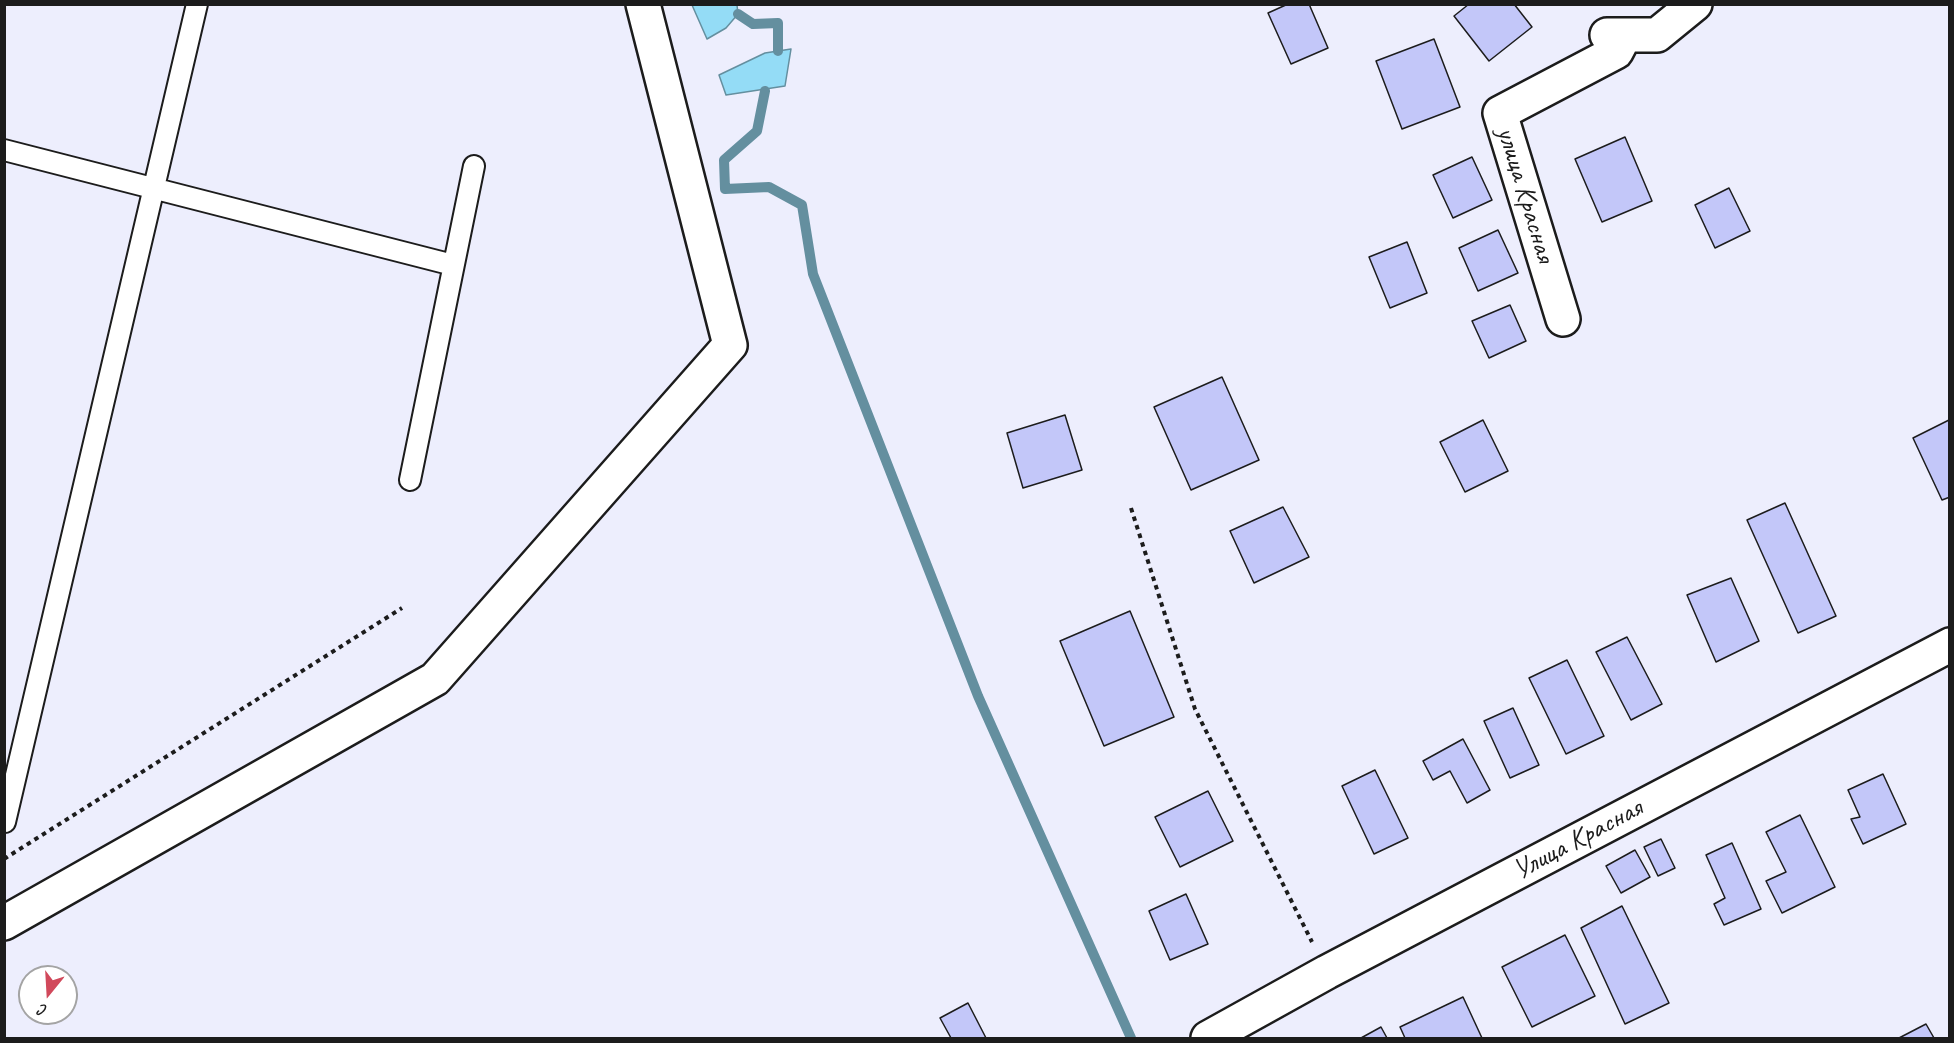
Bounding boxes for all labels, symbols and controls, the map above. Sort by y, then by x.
street label: улица Красная [1488,123,1562,267]
street label: Улица Красная [1508,792,1648,888]
north arrow [18,965,78,1025]
text: С [36,999,50,1021]

